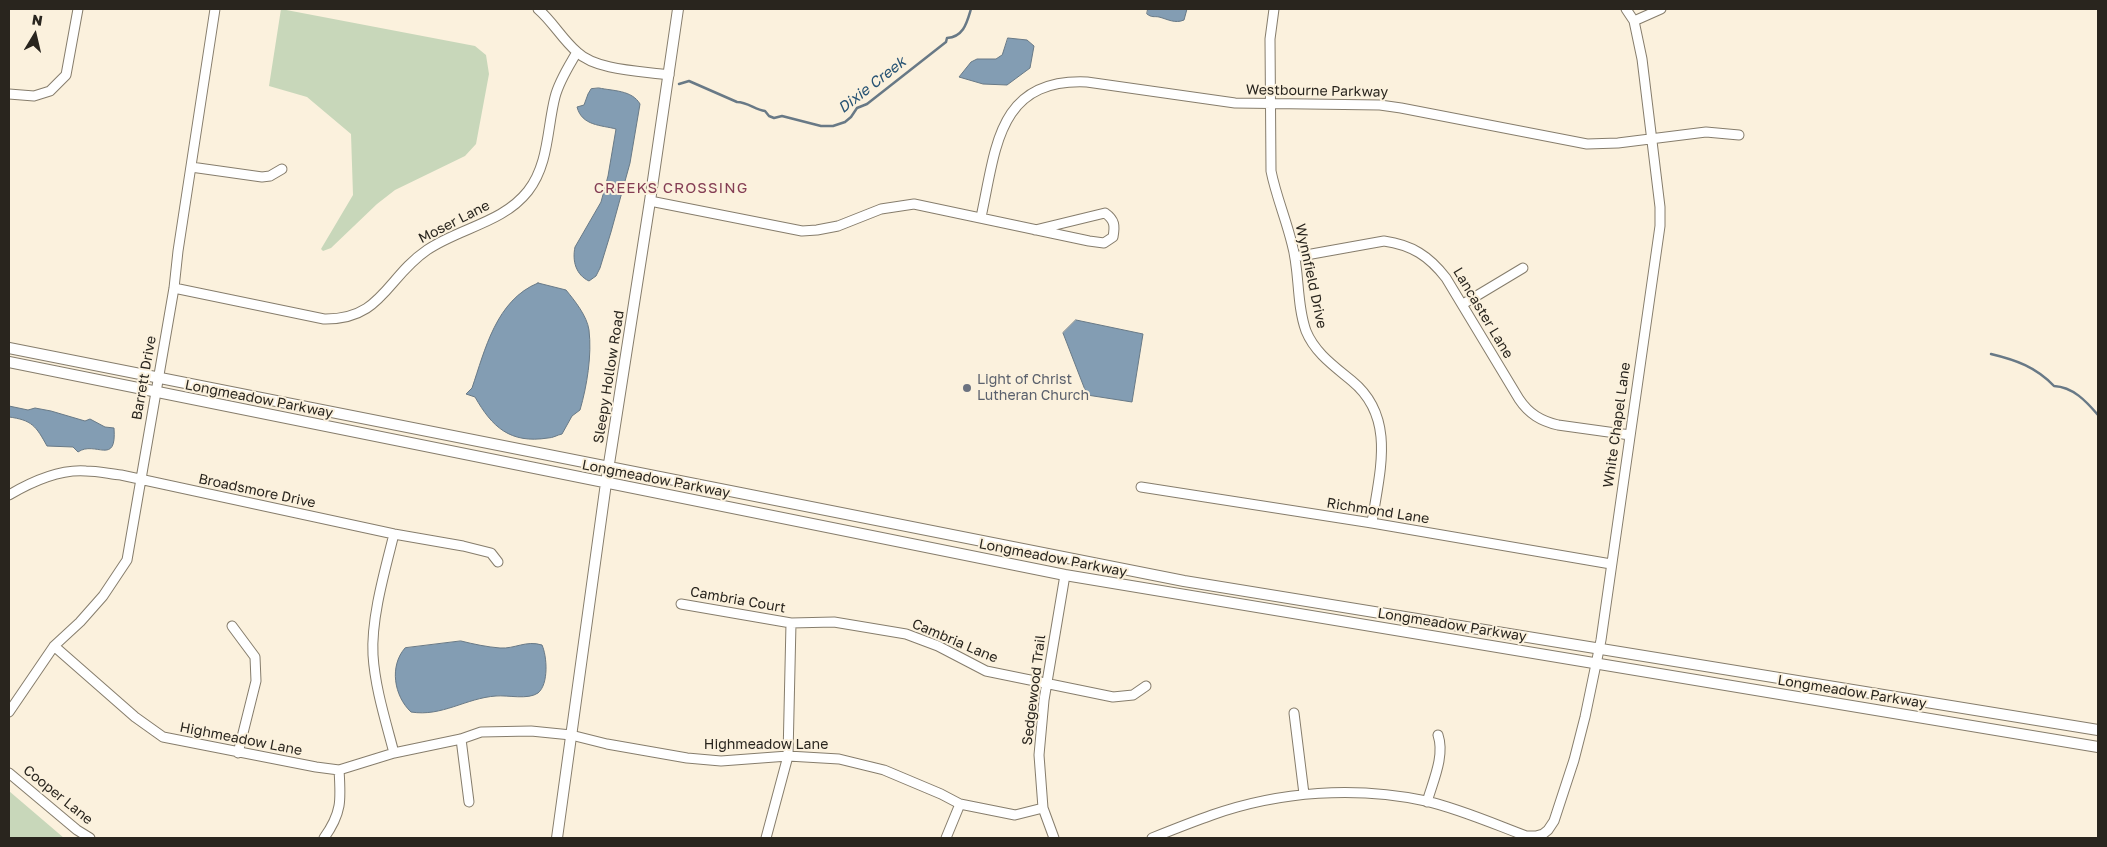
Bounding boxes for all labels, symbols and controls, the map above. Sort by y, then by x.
north arrow [10,10,60,60]
text: N [31,10,44,29]
water label: Dixie Creek [835,53,909,117]
street label: Westbourne Parkway [1246,81,1388,101]
district label: CREEKS CROSSING [592,179,750,197]
street label: Moser Lane [416,197,492,247]
street label: Wynnfield Drive [1292,222,1330,330]
street label: Lancaster Lane [1449,265,1517,361]
street label: Sleepy Hollow Road [590,309,628,445]
street label: Barrett Drive [128,334,160,422]
street label: White Chapel Lane [1600,361,1634,489]
place label: Light of Christ Lutheran Church [977,372,1089,404]
street label: Longmeadow Parkway [183,376,335,422]
marker: Light of Christ Lutheran Church [961,382,973,394]
street label: Longmeadow Parkway [580,456,732,502]
street label: Broadsmore Drive [197,470,317,512]
street label: Richmond Lane [1325,495,1431,527]
street label: Longmeadow Parkway [977,535,1129,581]
street label: Cambria Court [689,583,787,617]
street label: Longmeadow Parkway [1376,605,1528,645]
street label: Cambria Lane [909,615,1001,667]
street label: Sedgewood Trail [1019,634,1049,746]
street label: Longmeadow Parkway [1776,672,1928,712]
street label: Highmeadow Lane [178,719,304,759]
street label: Highmeadow Lane [704,737,828,753]
street label: Cooper Lane [20,762,96,828]

